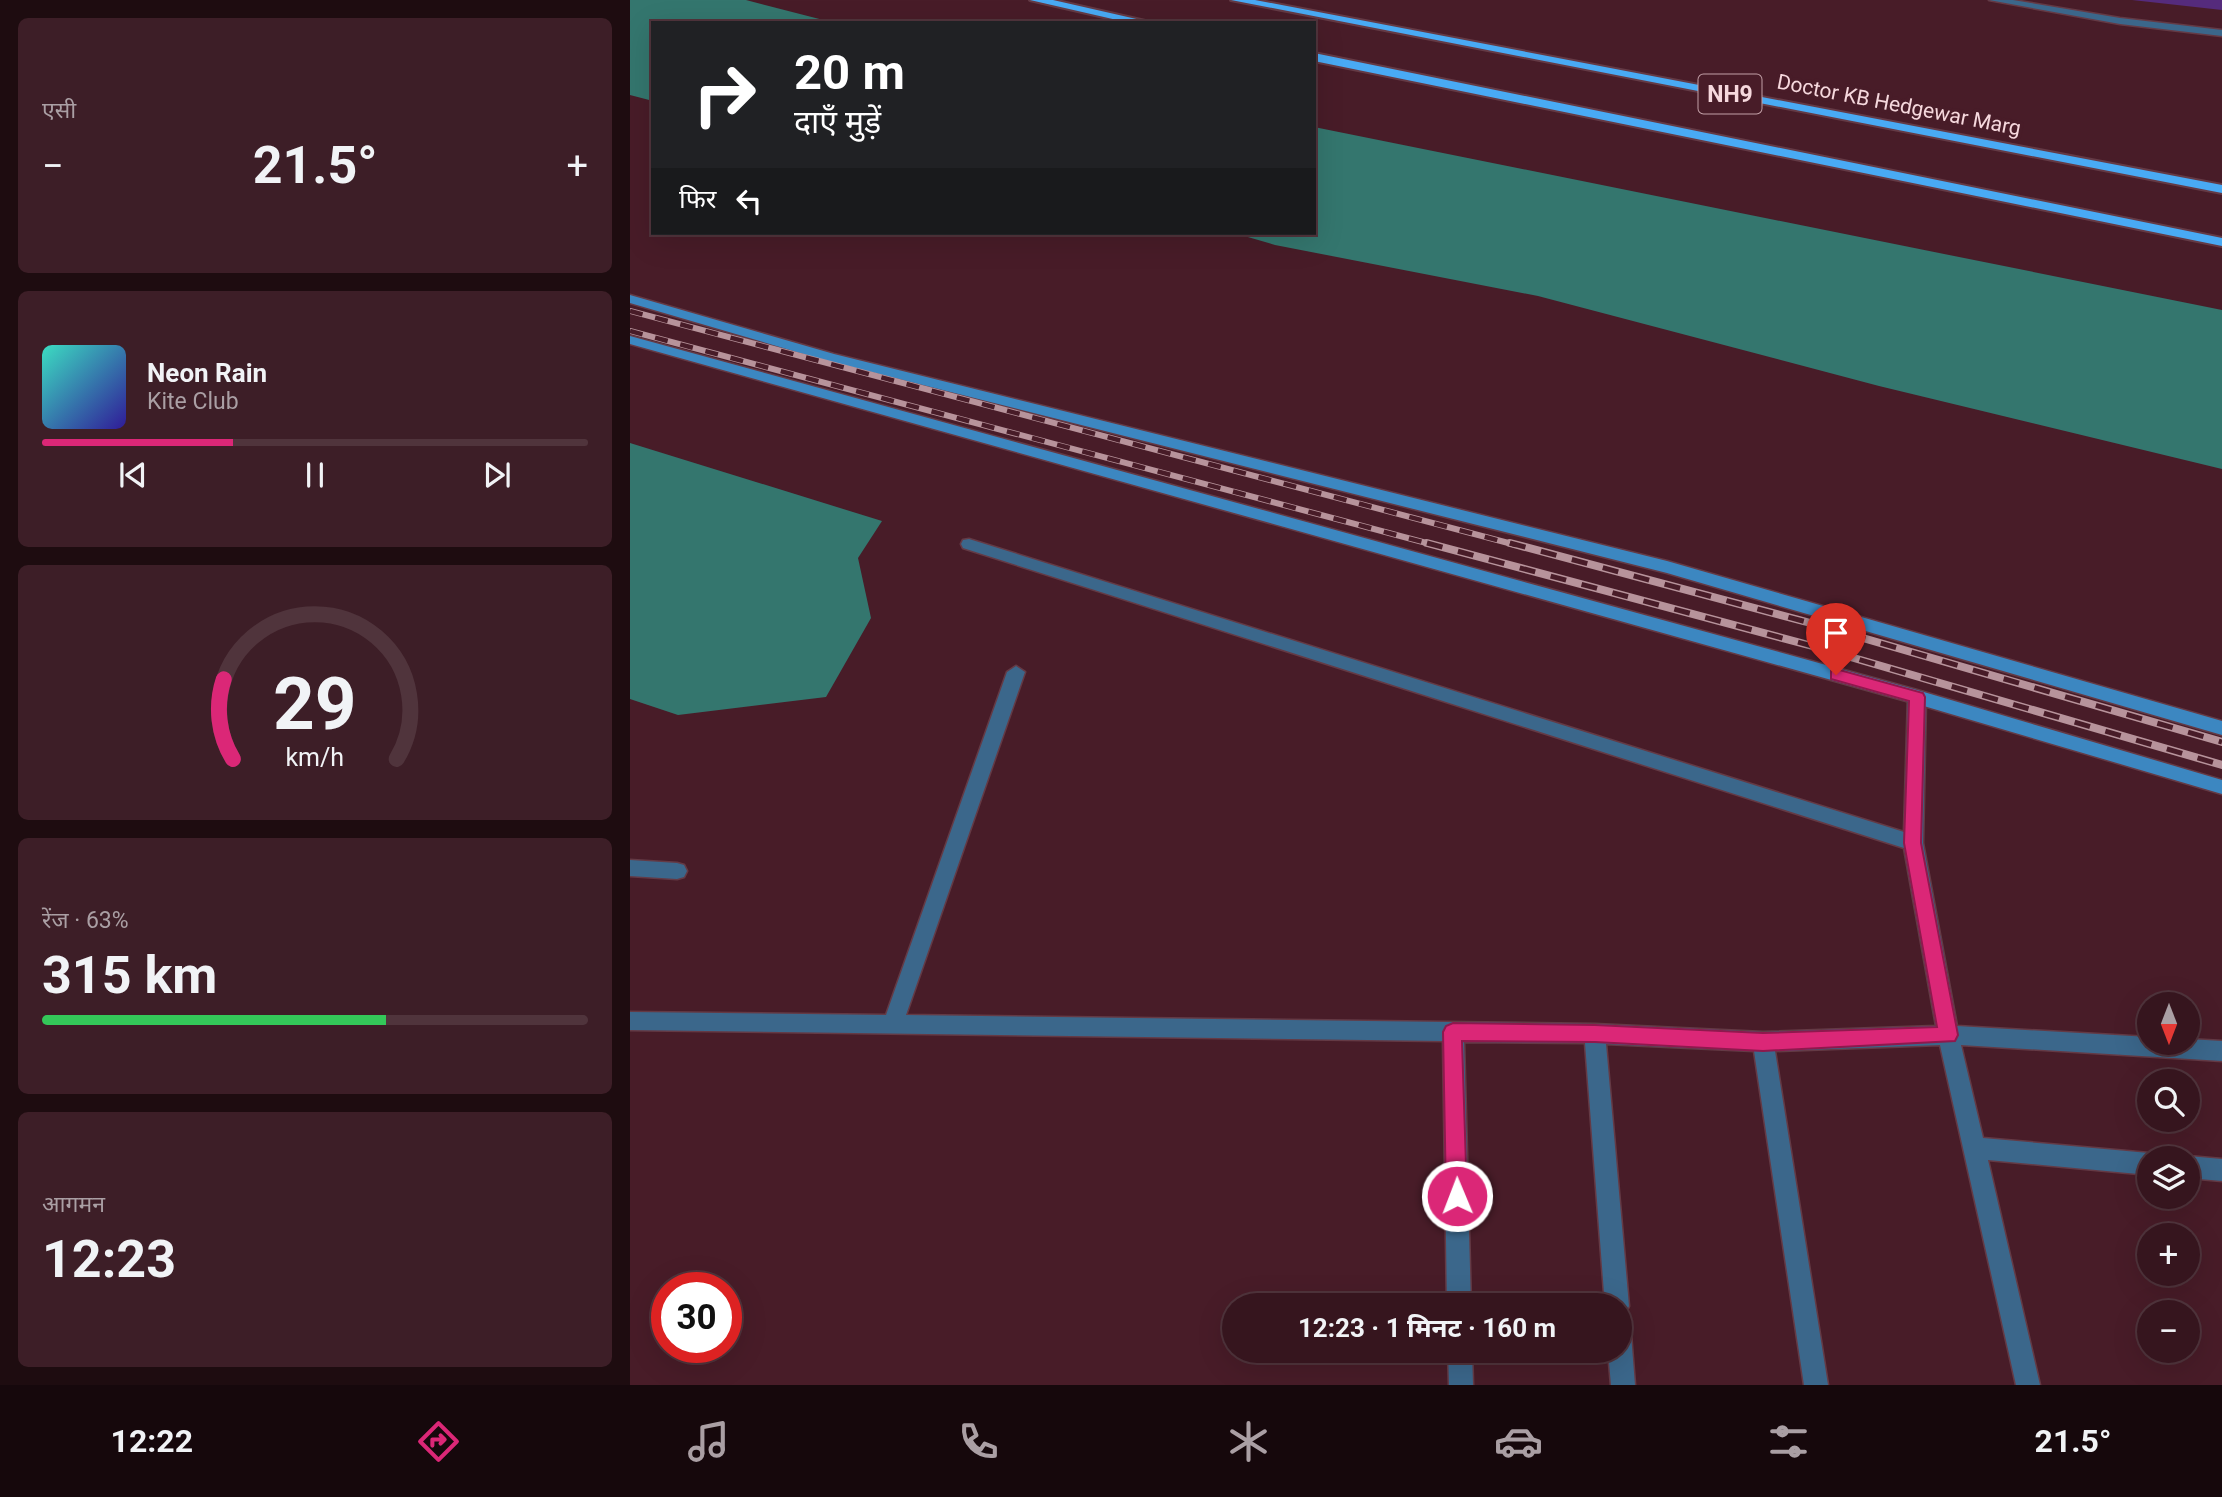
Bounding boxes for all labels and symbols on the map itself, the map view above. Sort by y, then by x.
street label: Doctor KB Hedgewar Marg [1775,70,2023,140]
road number: NH9 [1698,74,1762,114]
pin [1806,603,1866,675]
north arrow [2137,992,2200,1055]
position arrow [1420,1159,1494,1233]
speed limit sign: 30 [651,1272,742,1363]

